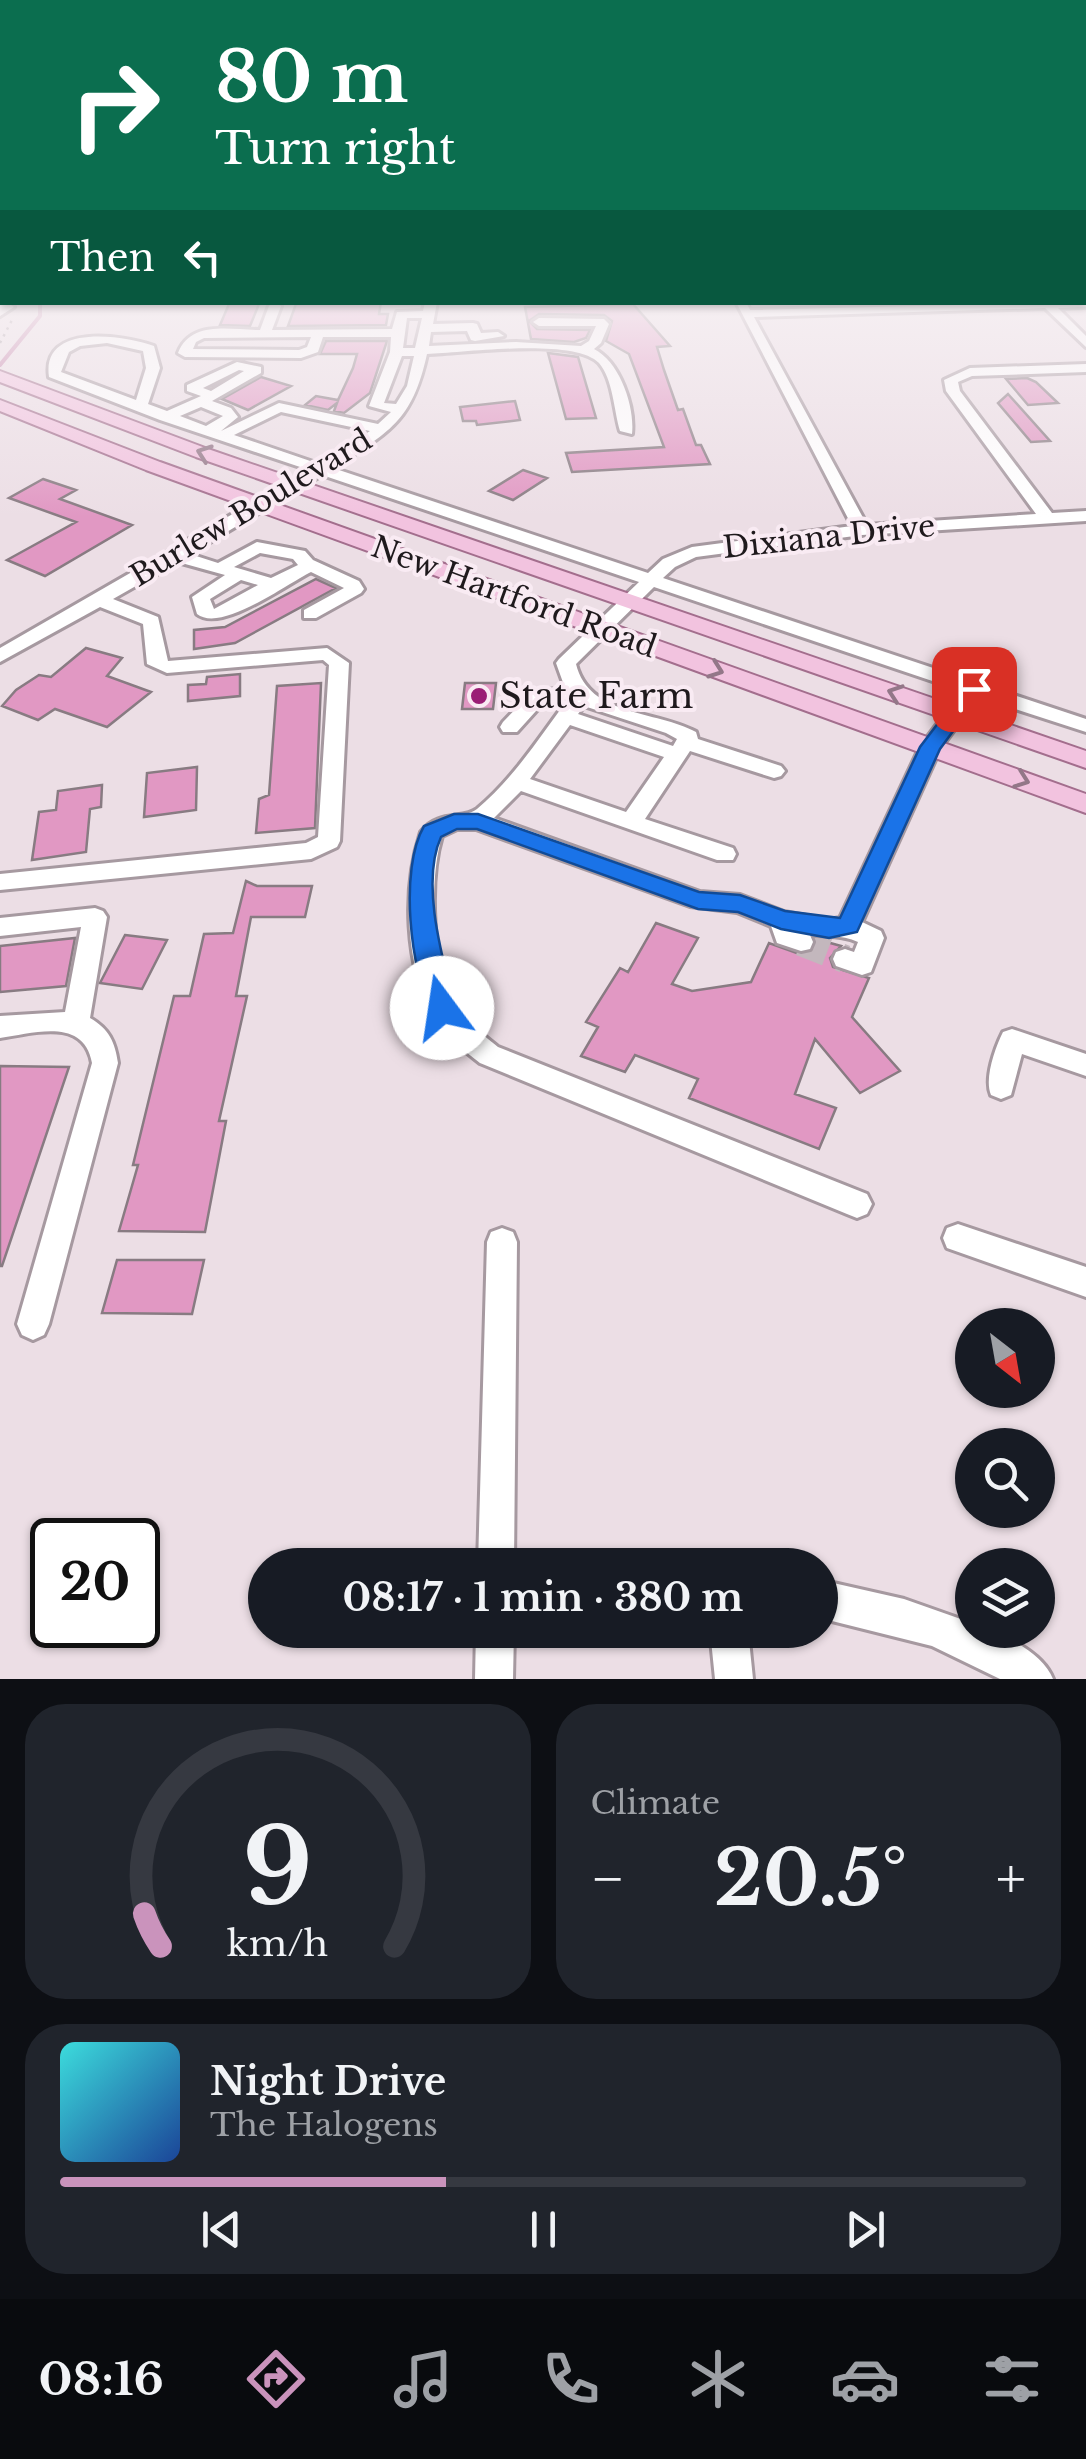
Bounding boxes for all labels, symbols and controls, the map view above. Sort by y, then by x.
text: 80 m [215,34,408,121]
icon: right [50,40,180,170]
text: Turn right [215,120,456,176]
icon: left [175,230,230,285]
text: Then [50,234,155,281]
street label: Burlew Boulevard [123,421,378,594]
one-way arrow [196,444,213,465]
street label: Dixiana Drive [721,507,937,566]
street label: New Hartford Road [367,528,662,665]
pin [932,647,1017,732]
one-way arrow [707,658,724,679]
icon: arrive [947,662,1002,717]
place label: State Farm [499,674,693,717]
marker: State Farm [468,685,490,707]
one-way arrow [887,685,904,705]
one-way arrow [1012,768,1029,789]
position arrow [390,956,494,1060]
north arrow [955,1308,1055,1408]
map controls [955,1308,1055,1648]
button: search [955,1428,1055,1528]
speed limit sign: 20 [30,1518,160,1648]
button: layers [955,1548,1055,1648]
text: 08:17 · 1 min · 380 m [343,1574,743,1621]
text: Climate [591,1783,720,1823]
text: 9 [243,1803,313,1932]
text: 20.5° [714,1832,907,1925]
text: − [591,1845,625,1913]
text: + [996,1845,1026,1913]
text: km/h [227,1921,328,1966]
text: Night Drive [210,2058,446,2105]
text: The Halogens [210,2105,438,2145]
icon: previous [194,2202,249,2257]
icon: pause [516,2202,571,2257]
icon: next [838,2202,893,2257]
icon: directions [241,2344,311,2414]
icon: music [388,2344,458,2414]
icon: phone [536,2344,606,2414]
icon: climate [683,2344,753,2414]
icon: car [830,2344,900,2414]
icon: filters [977,2344,1047,2414]
text: 08:16 [39,2351,164,2407]

